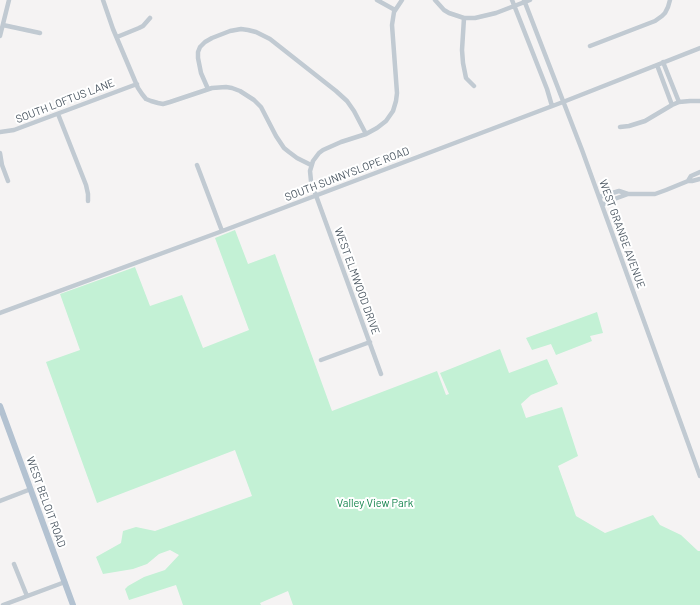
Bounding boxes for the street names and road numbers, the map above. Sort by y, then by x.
street label: SOUTH LOFTUS LANE [14,76,116,126]
street label: SOUTH SUNNYSLOPE ROAD [283,144,411,204]
street label: WEST GRANGE AVENUE [596,178,648,290]
street label: WEST ELMWOOD DRIVE [331,226,383,336]
street label: WEST BELOIT ROAD [23,455,69,549]

